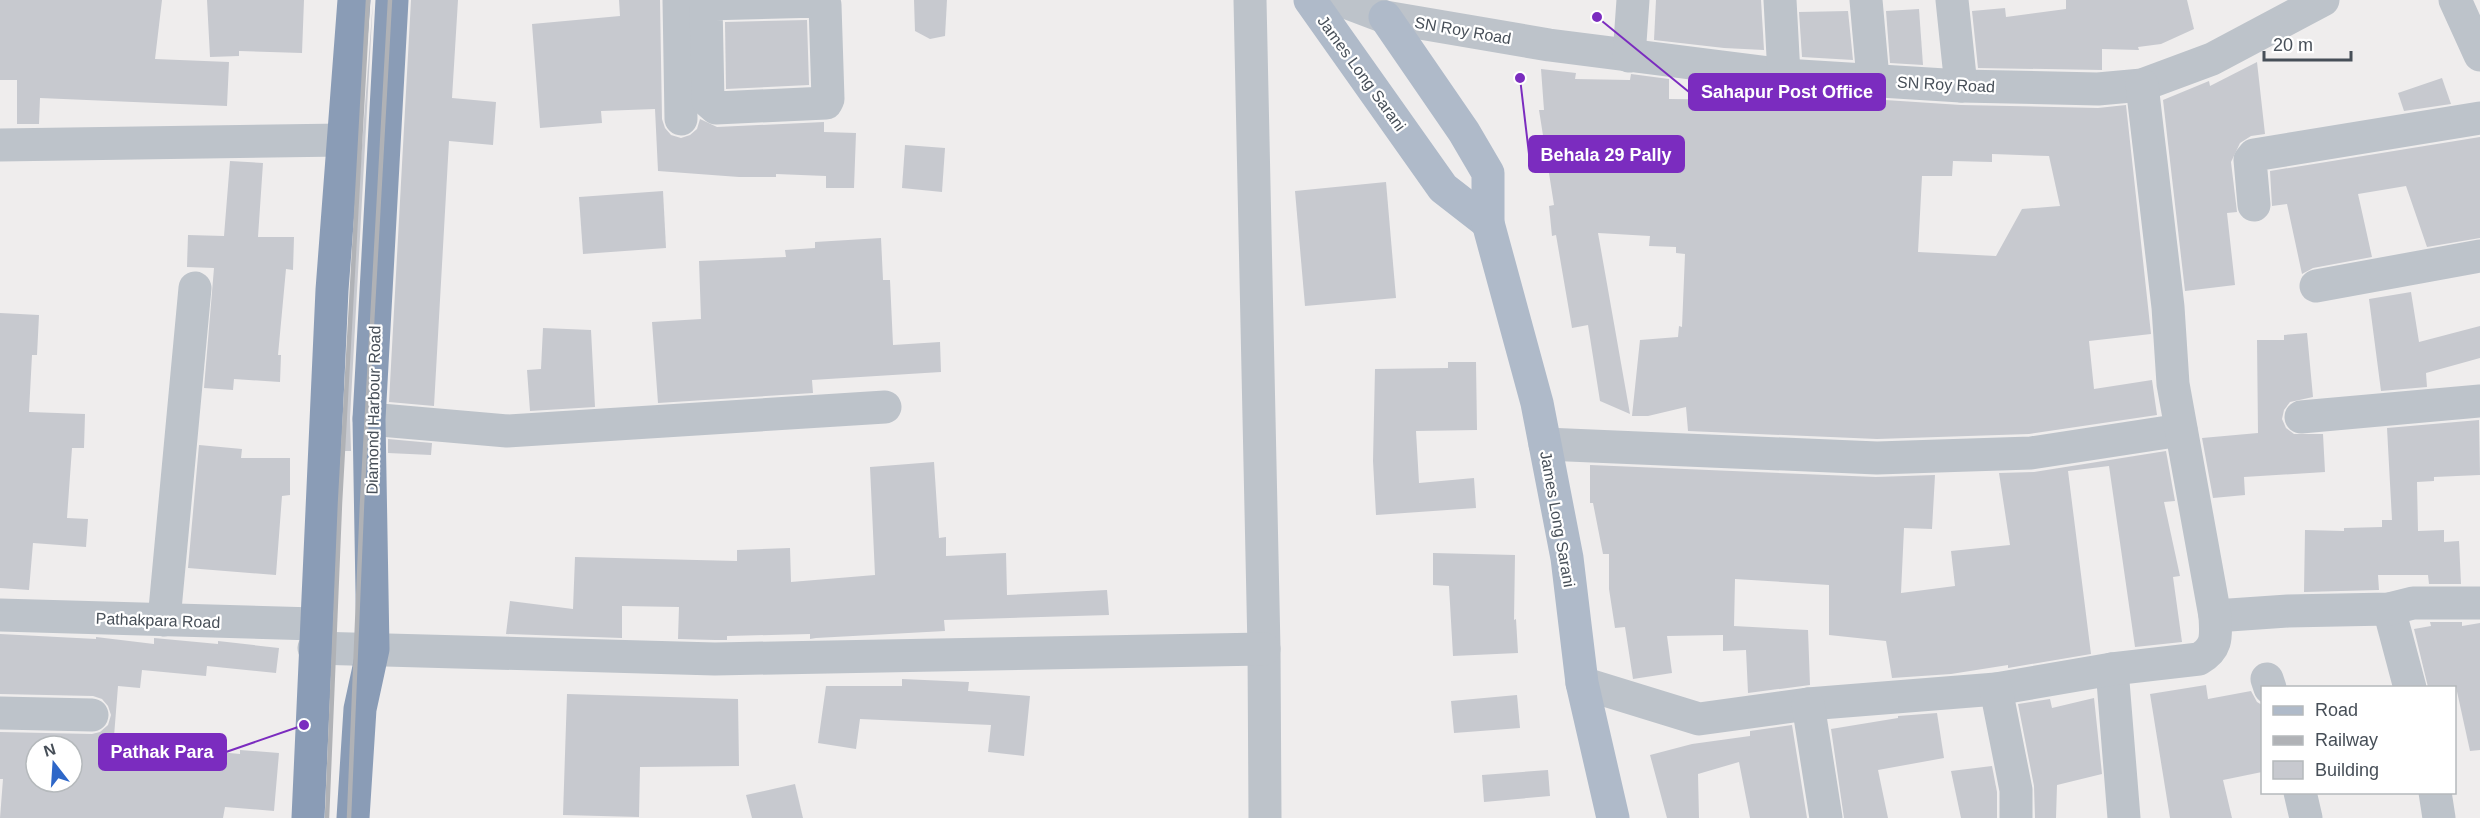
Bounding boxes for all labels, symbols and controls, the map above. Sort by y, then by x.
street label: James Long Sarani [1314,13,1409,134]
street label: SN Roy Road [1413,14,1513,47]
scale bar [2264,24,2351,62]
text: 20 m [2273,35,2313,55]
street label: SN Roy Road [1897,73,1995,96]
callout: Sahapur Post Office [1689,74,1885,110]
text: Sahapur Post Office [1701,82,1873,102]
callout: Behala 29 Pally [1529,136,1684,172]
text: Behala 29 Pally [1540,145,1672,165]
street label: Diamond Harbour Road [364,325,383,495]
street label: James Long Sarani [1537,450,1578,588]
street label: Pathakpara Road [95,610,221,631]
legend [2261,686,2456,794]
text: Road [2315,700,2358,720]
text: Railway [2315,730,2378,750]
north arrow [24,734,84,794]
callout: Pathak Para [99,734,226,770]
text: N [42,740,58,760]
text: Pathak Para [110,742,215,762]
text: Building [2315,760,2379,780]

